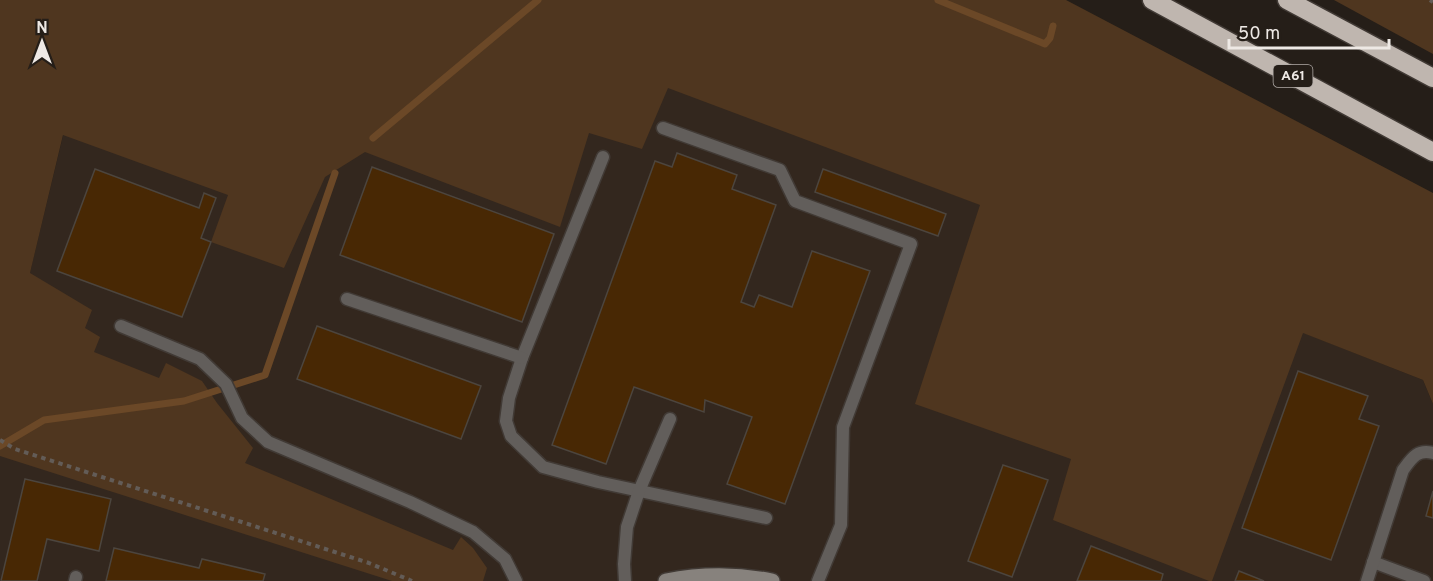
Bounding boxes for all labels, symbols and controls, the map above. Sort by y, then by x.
north arrow [12,12,72,72]
scale bar [1229,12,1390,50]
text: N [36,19,48,39]
text: 50 m [1238,23,1280,46]
road number: A61 [1274,65,1312,87]

